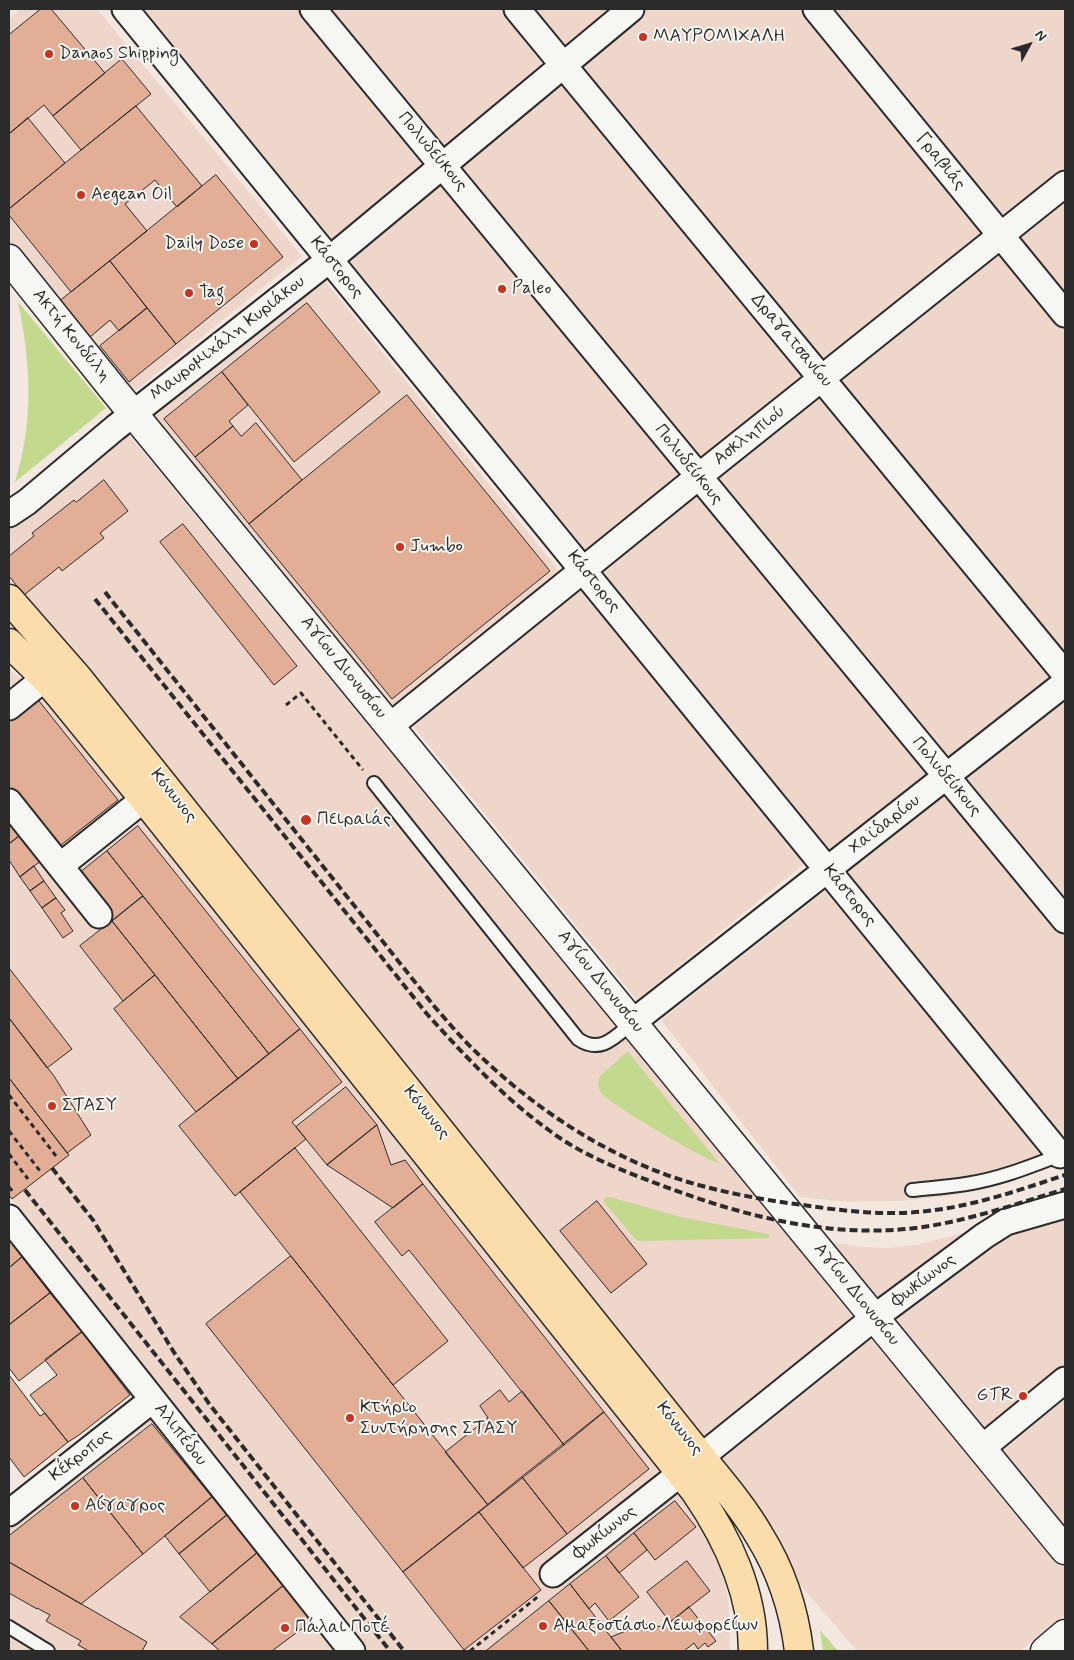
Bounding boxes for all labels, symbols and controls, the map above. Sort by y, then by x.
north arrow [1004,20,1054,70]
place label: ΜΑΥΡΟΜΙΧΑΛΗ [653,26,785,48]
text: N [1031,26,1051,45]
marker: ΜΑΥΡΟΜΙΧΑΛΗ [637,31,649,43]
place label: Danaos Shipping [59,43,179,65]
marker: Danaos Shipping [43,48,55,60]
street label: Πολυδεύκους [392,108,472,196]
street label: Γραβιάς [910,129,970,195]
place label: Aegean Oil [91,184,172,206]
marker: Aegean Oil [75,189,87,201]
place label: Daily Dose [164,233,244,255]
street label: Κάστορος [304,233,368,303]
marker: Daily Dose [248,238,260,250]
street label: Μαυρομιχάλη Κυριάκου [146,272,310,406]
place label: Paleo [512,278,551,300]
place label: Tag [199,282,225,304]
marker: Paleo [496,283,508,295]
street label: Ακτή Κονδύλη [27,285,115,387]
marker: Tag [183,287,195,299]
street label: Δραγατσανίου [745,290,837,392]
street label: Ασκληπιού [710,401,790,471]
street label: Πολυδεύκους [649,420,727,510]
place label: Jumbo [410,536,463,558]
marker: Jumbo [394,541,406,553]
street label: Κάστορος [561,547,625,617]
street label: Αγίου Διονυσίου [295,612,391,724]
street label: Πολυδεύκους [906,733,986,821]
street label: Κόνωνος [145,765,201,827]
street label: Χαϊδαρίου [845,790,925,860]
place label: Πειραιάς [317,809,391,831]
marker: Πειραιάς [299,813,313,827]
street label: Κάστορος [817,861,881,931]
street label: Αγίου Διονυσίου [552,926,648,1038]
street label: Κόνωνος [398,1082,454,1144]
place label: ΣΤΑΣΥ [62,1095,117,1117]
marker: ΣΤΑΣΥ [46,1100,58,1112]
street label: Αγίου Διονυσίου [808,1239,904,1351]
street label: Φωκίωνος [887,1250,961,1312]
place label: GTR [976,1385,1013,1407]
marker: GTR [1017,1390,1029,1402]
place label: Κτήριο Συντήρησης ΣΤΑΣΥ [360,1397,517,1440]
street label: Κόνωνος [651,1398,707,1460]
street label: Αλιπέδου [149,1399,211,1471]
marker: Κτήριο Συντήρησης ΣΤΑΣΥ [344,1412,356,1424]
street label: Κέκροπος [46,1425,116,1487]
place label: Αίγαγρος [85,1495,165,1517]
marker: Αίγαγρος [69,1500,81,1512]
street label: Φωκίωνος [569,1501,641,1565]
place label: Αμαξοστάσιο Λεωφορείων [553,1615,758,1637]
place label: Πάλαι Ποτέ [295,1617,388,1639]
marker: Αμαξοστάσιο Λεωφορείων [537,1620,549,1632]
marker: Πάλαι Ποτέ [279,1622,291,1634]

